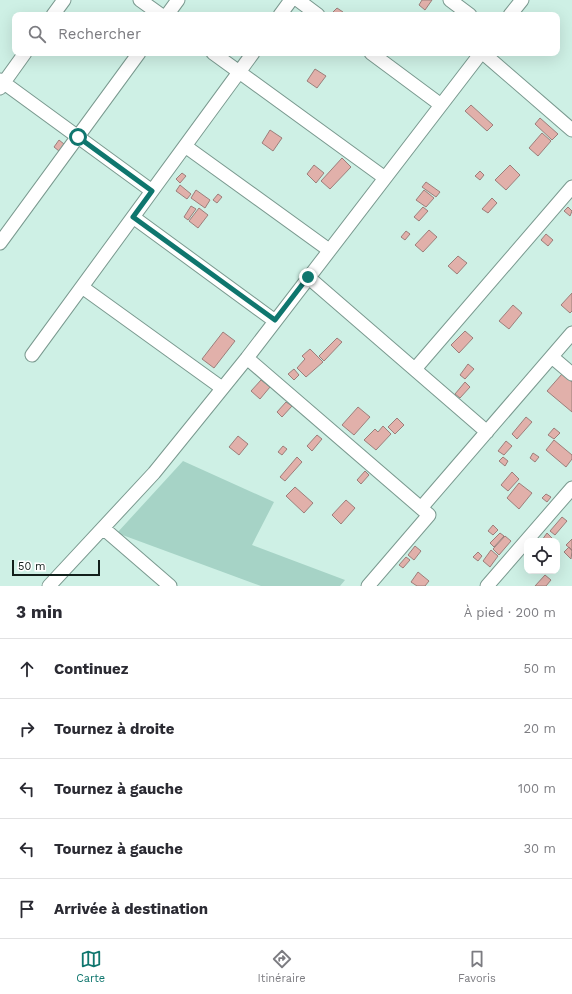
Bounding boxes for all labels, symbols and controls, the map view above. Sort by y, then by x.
search box [12,12,560,56]
icon: search [26,23,48,45]
text: Rechercher [58,25,141,43]
route start [69,128,87,146]
route end [299,268,317,286]
map controls [524,538,560,574]
button: locate [524,538,560,574]
scale bar [12,558,100,577]
text: 50 m [18,560,45,573]
text: 3 min [16,602,62,622]
text: À pied · 200 m [464,605,556,620]
icon: ahead [16,658,38,680]
text: Continuez [54,660,128,678]
text: 50 m [524,661,556,676]
icon: right [16,718,38,740]
text: Tournez à droite [54,720,174,738]
text: 20 m [524,721,556,736]
icon: left [16,778,38,800]
text: Tournez à gauche [54,780,183,798]
text: 100 m [518,781,556,796]
icon: left [16,838,38,860]
text: Tournez à gauche [54,840,183,858]
text: 30 m [524,841,556,856]
icon: arrive [16,898,38,920]
text: Arrivée à destination [54,900,208,918]
tab: Carte [76,948,105,985]
tab: Itinéraire [258,948,306,985]
tab: Favoris [458,948,496,985]

